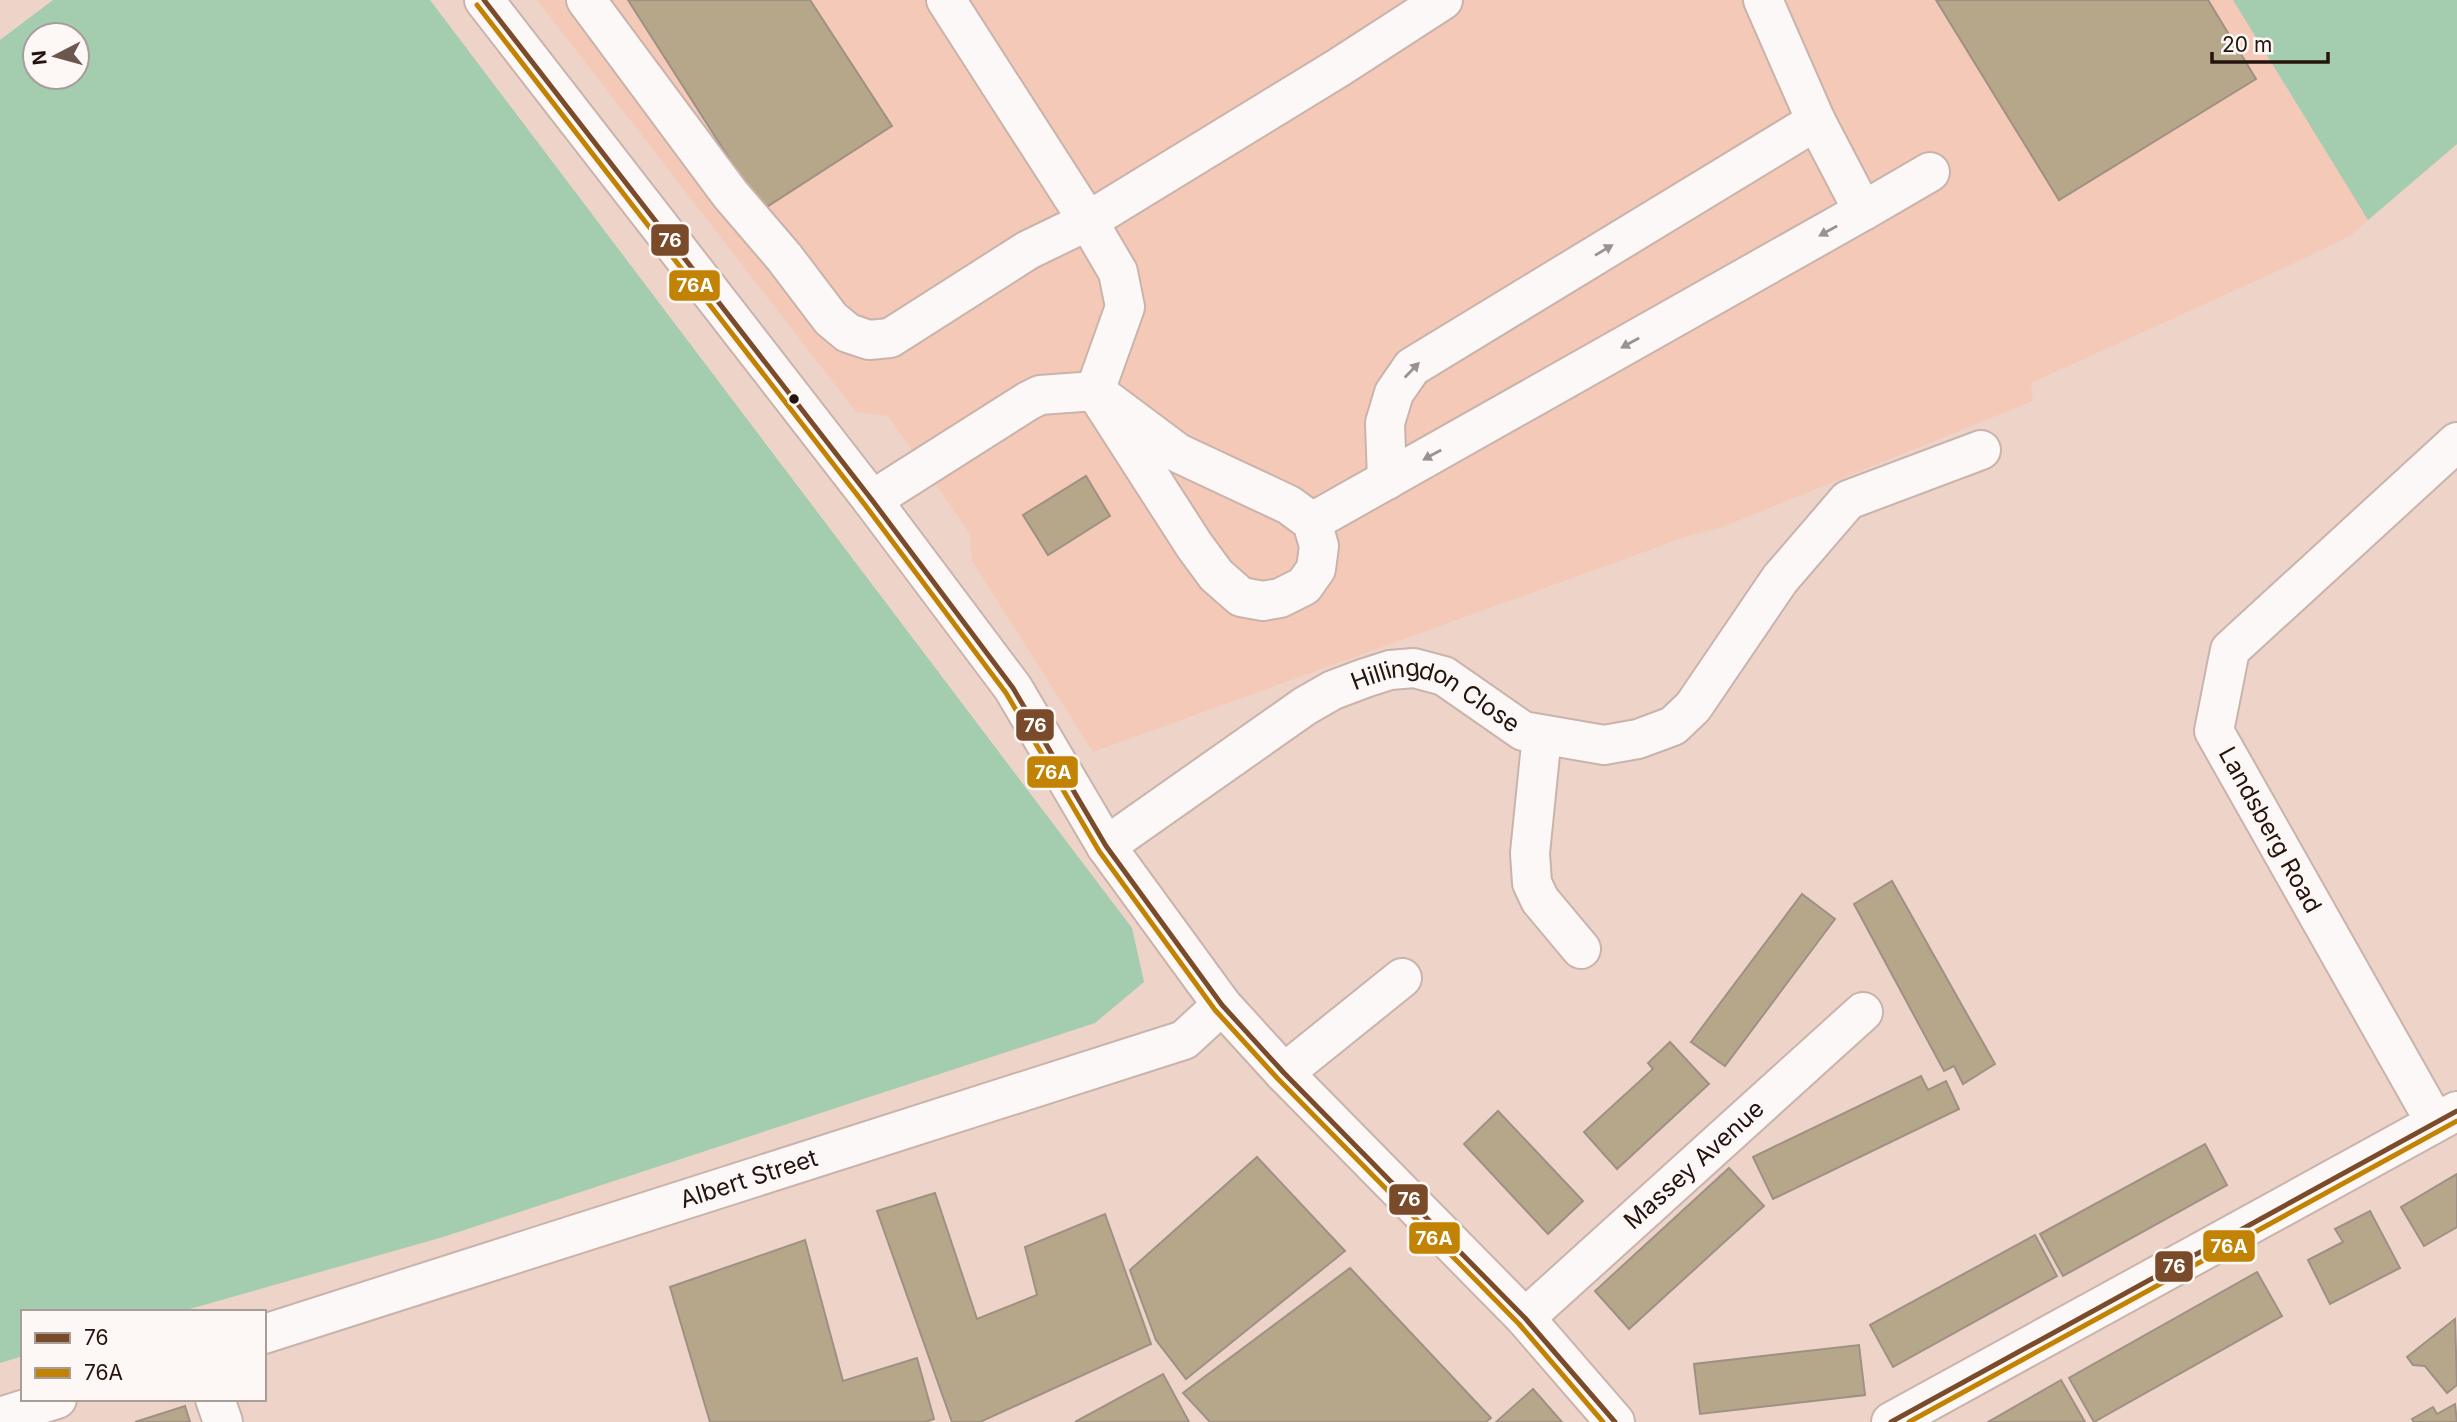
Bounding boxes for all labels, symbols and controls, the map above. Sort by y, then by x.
north arrow [21,21,91,91]
scale bar [2212,21,2328,65]
text: 20 m [2222,32,2272,57]
text: N [27,49,52,66]
line badge: 76 [650,223,690,257]
one-way arrow [1818,225,1838,237]
text: 76 [658,229,682,252]
one-way arrow [1595,244,1614,256]
line badge: 76A [668,269,721,302]
text: 76A [676,274,714,297]
one-way arrow [1620,337,1640,349]
one-way arrow [1403,362,1420,379]
unlabelled marker [787,392,801,406]
one-way arrow [1422,449,1442,461]
street label: Hillingdon Close [1347,653,1526,738]
line badge: 76 [1015,708,1055,742]
text: 76 [1023,714,1047,737]
street label: Landsberg Road [2213,742,2328,918]
line badge: 76A [1026,755,1079,789]
text: 76A [1034,761,1072,784]
street label: Massey Avenue [1618,1094,1770,1235]
street label: Albert Street [676,1143,821,1214]
line badge: 76 [1388,1183,1429,1216]
text: 76 [1397,1188,1421,1211]
line badge: 76A [1408,1221,1461,1255]
text: 76A [1415,1227,1453,1250]
line badge: 76A [2202,1229,2256,1263]
text: 76A [2210,1235,2248,1258]
line badge: 76 [2154,1250,2194,1283]
text: 76 [2162,1255,2186,1278]
legend [21,1310,266,1401]
text: 76 [84,1325,109,1350]
text: 76A [84,1360,123,1385]

